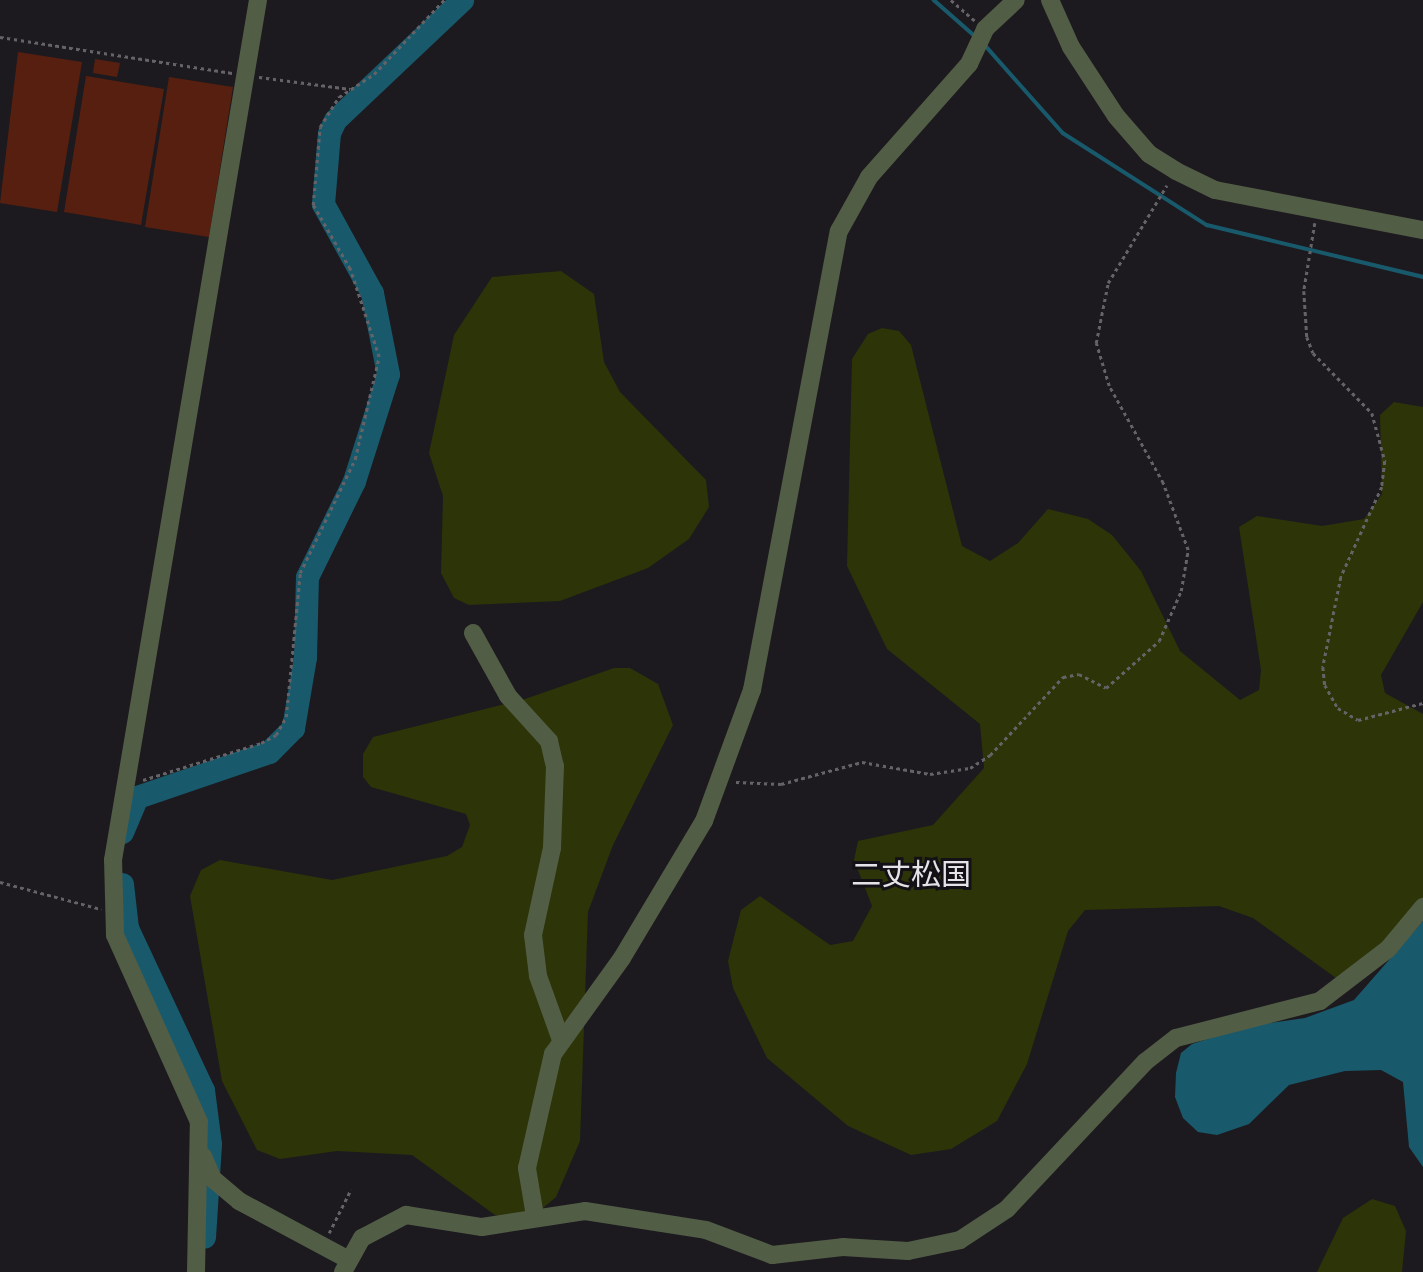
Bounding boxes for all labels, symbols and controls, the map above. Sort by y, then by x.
district label: 二丈松国 [851,855,971,891]

